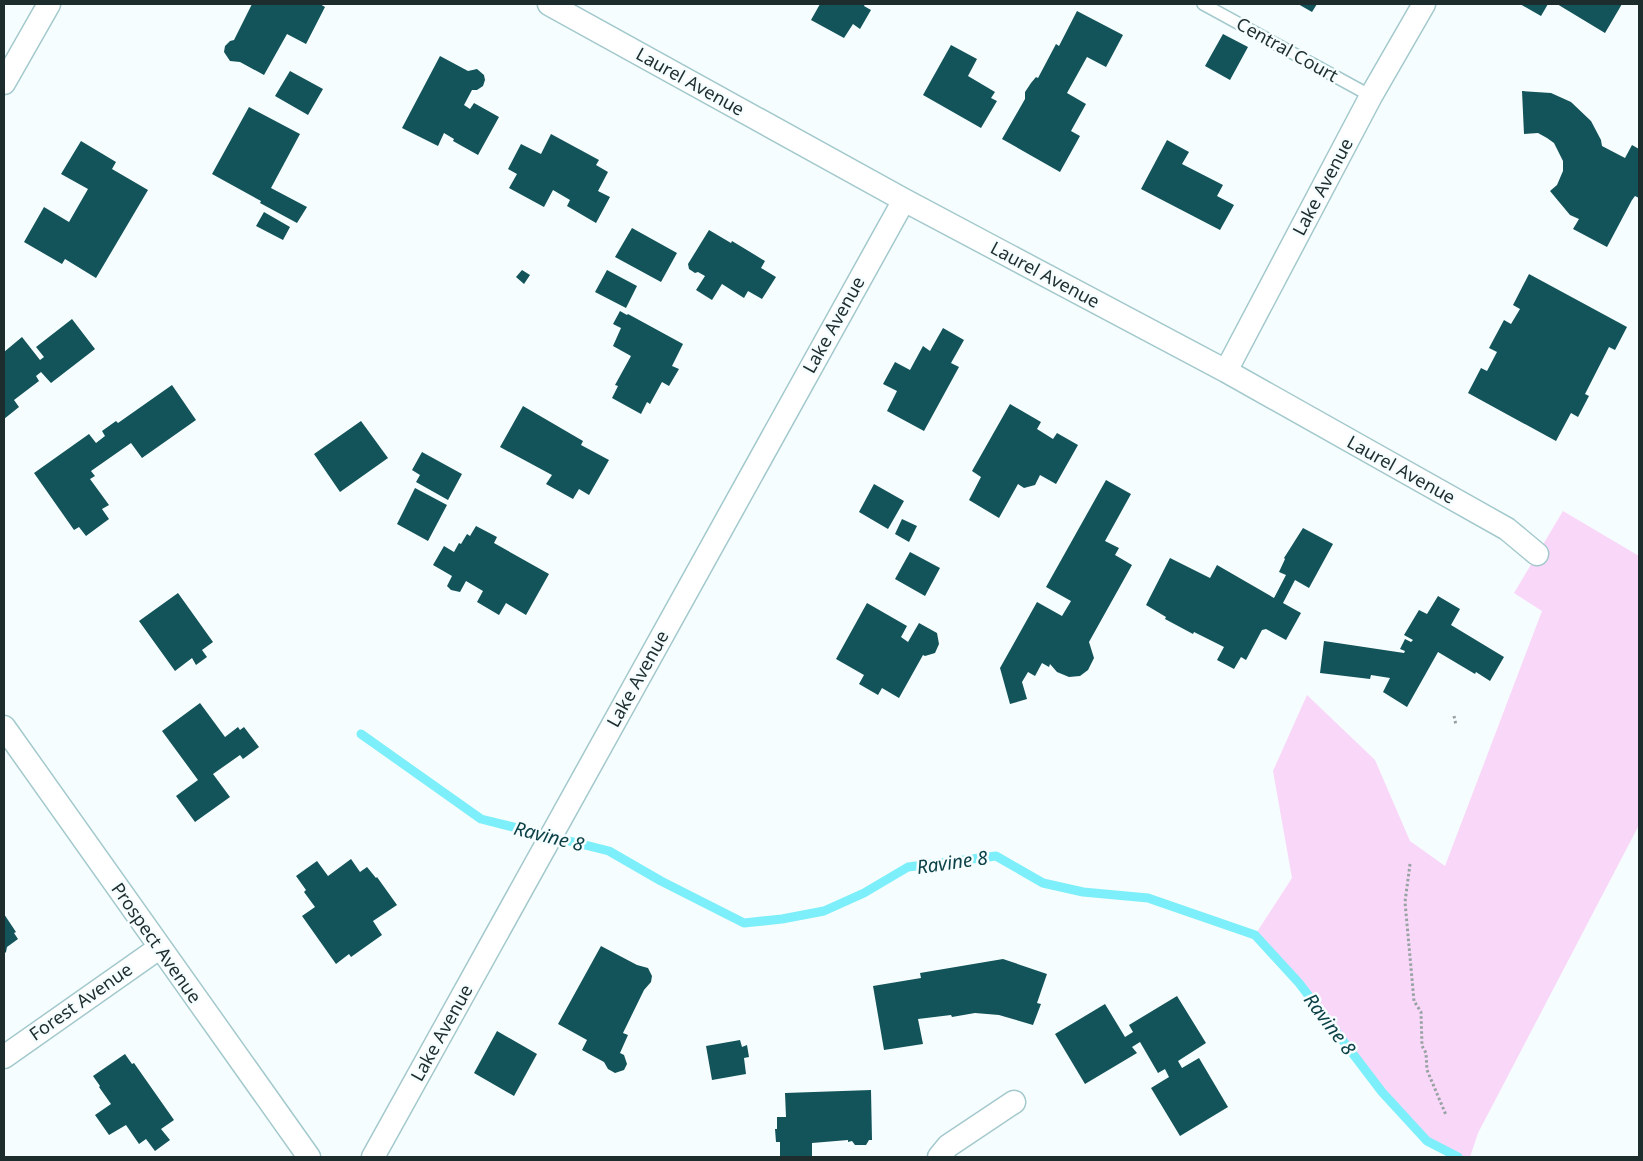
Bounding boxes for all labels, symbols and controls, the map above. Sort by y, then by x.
street label: Central Court [1232,11,1343,87]
street label: Laurel Avenue [632,41,749,121]
street label: Lake Avenue [1286,134,1358,239]
street label: Laurel Avenue [987,235,1104,313]
street label: Lake Avenue [797,272,870,377]
street label: Laurel Avenue [1343,429,1460,509]
street label: Lake Avenue [601,626,674,731]
water label: Ravine 8 [511,815,587,857]
water label: Ravine 8 [915,844,990,880]
street label: Prospect Avenue [106,877,207,1007]
street label: Forest Avenue [24,957,137,1046]
street label: Lake Avenue [405,980,478,1085]
water label: Ravine 8 [1298,988,1362,1061]

